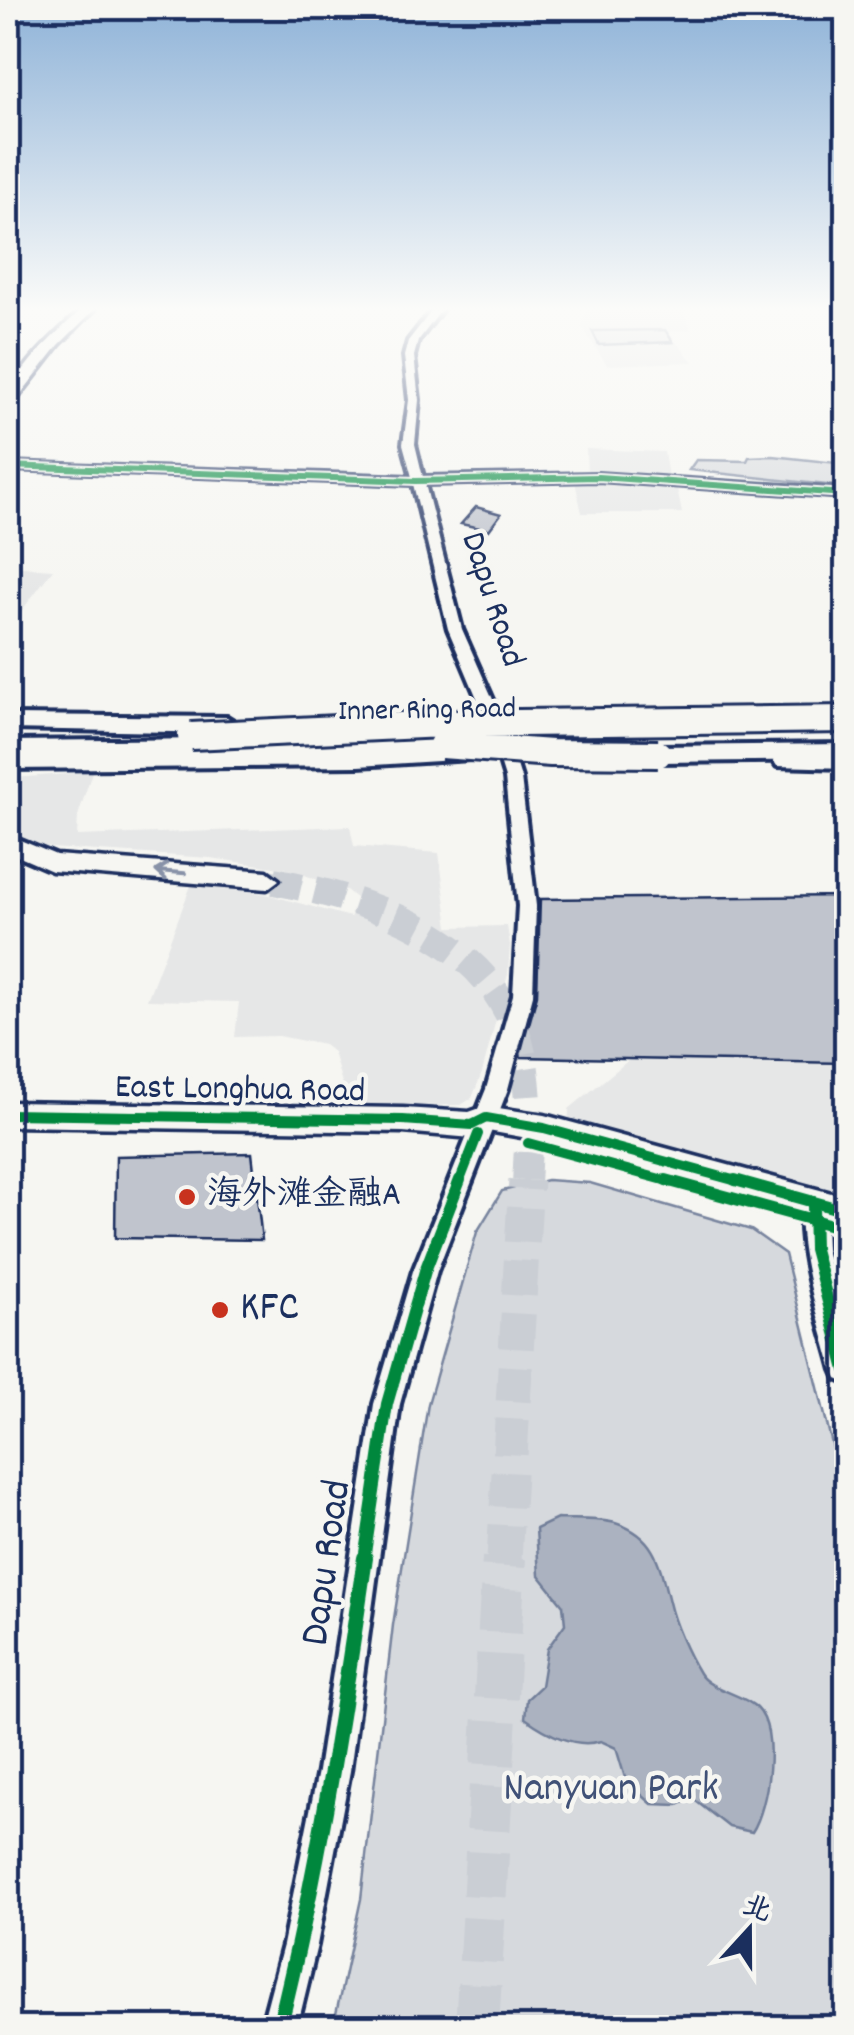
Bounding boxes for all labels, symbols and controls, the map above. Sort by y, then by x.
street label: Dapu Road [446,526,536,674]
street label: Inner Ring Road [337,689,517,735]
one-way arrow [154,863,186,882]
street label: East Longhua Road [114,1064,366,1118]
place label: 海外滩金融A [207,1172,401,1222]
marker: 海外滩金融A [176,1186,198,1208]
place label: KFC [240,1280,299,1340]
marker: KFC [209,1299,231,1321]
street label: Dapu Road [288,1476,370,1650]
park label: Nanyuan Park [503,1761,719,1821]
north arrow [699,1880,799,1980]
text: 北 [736,1888,776,1935]

